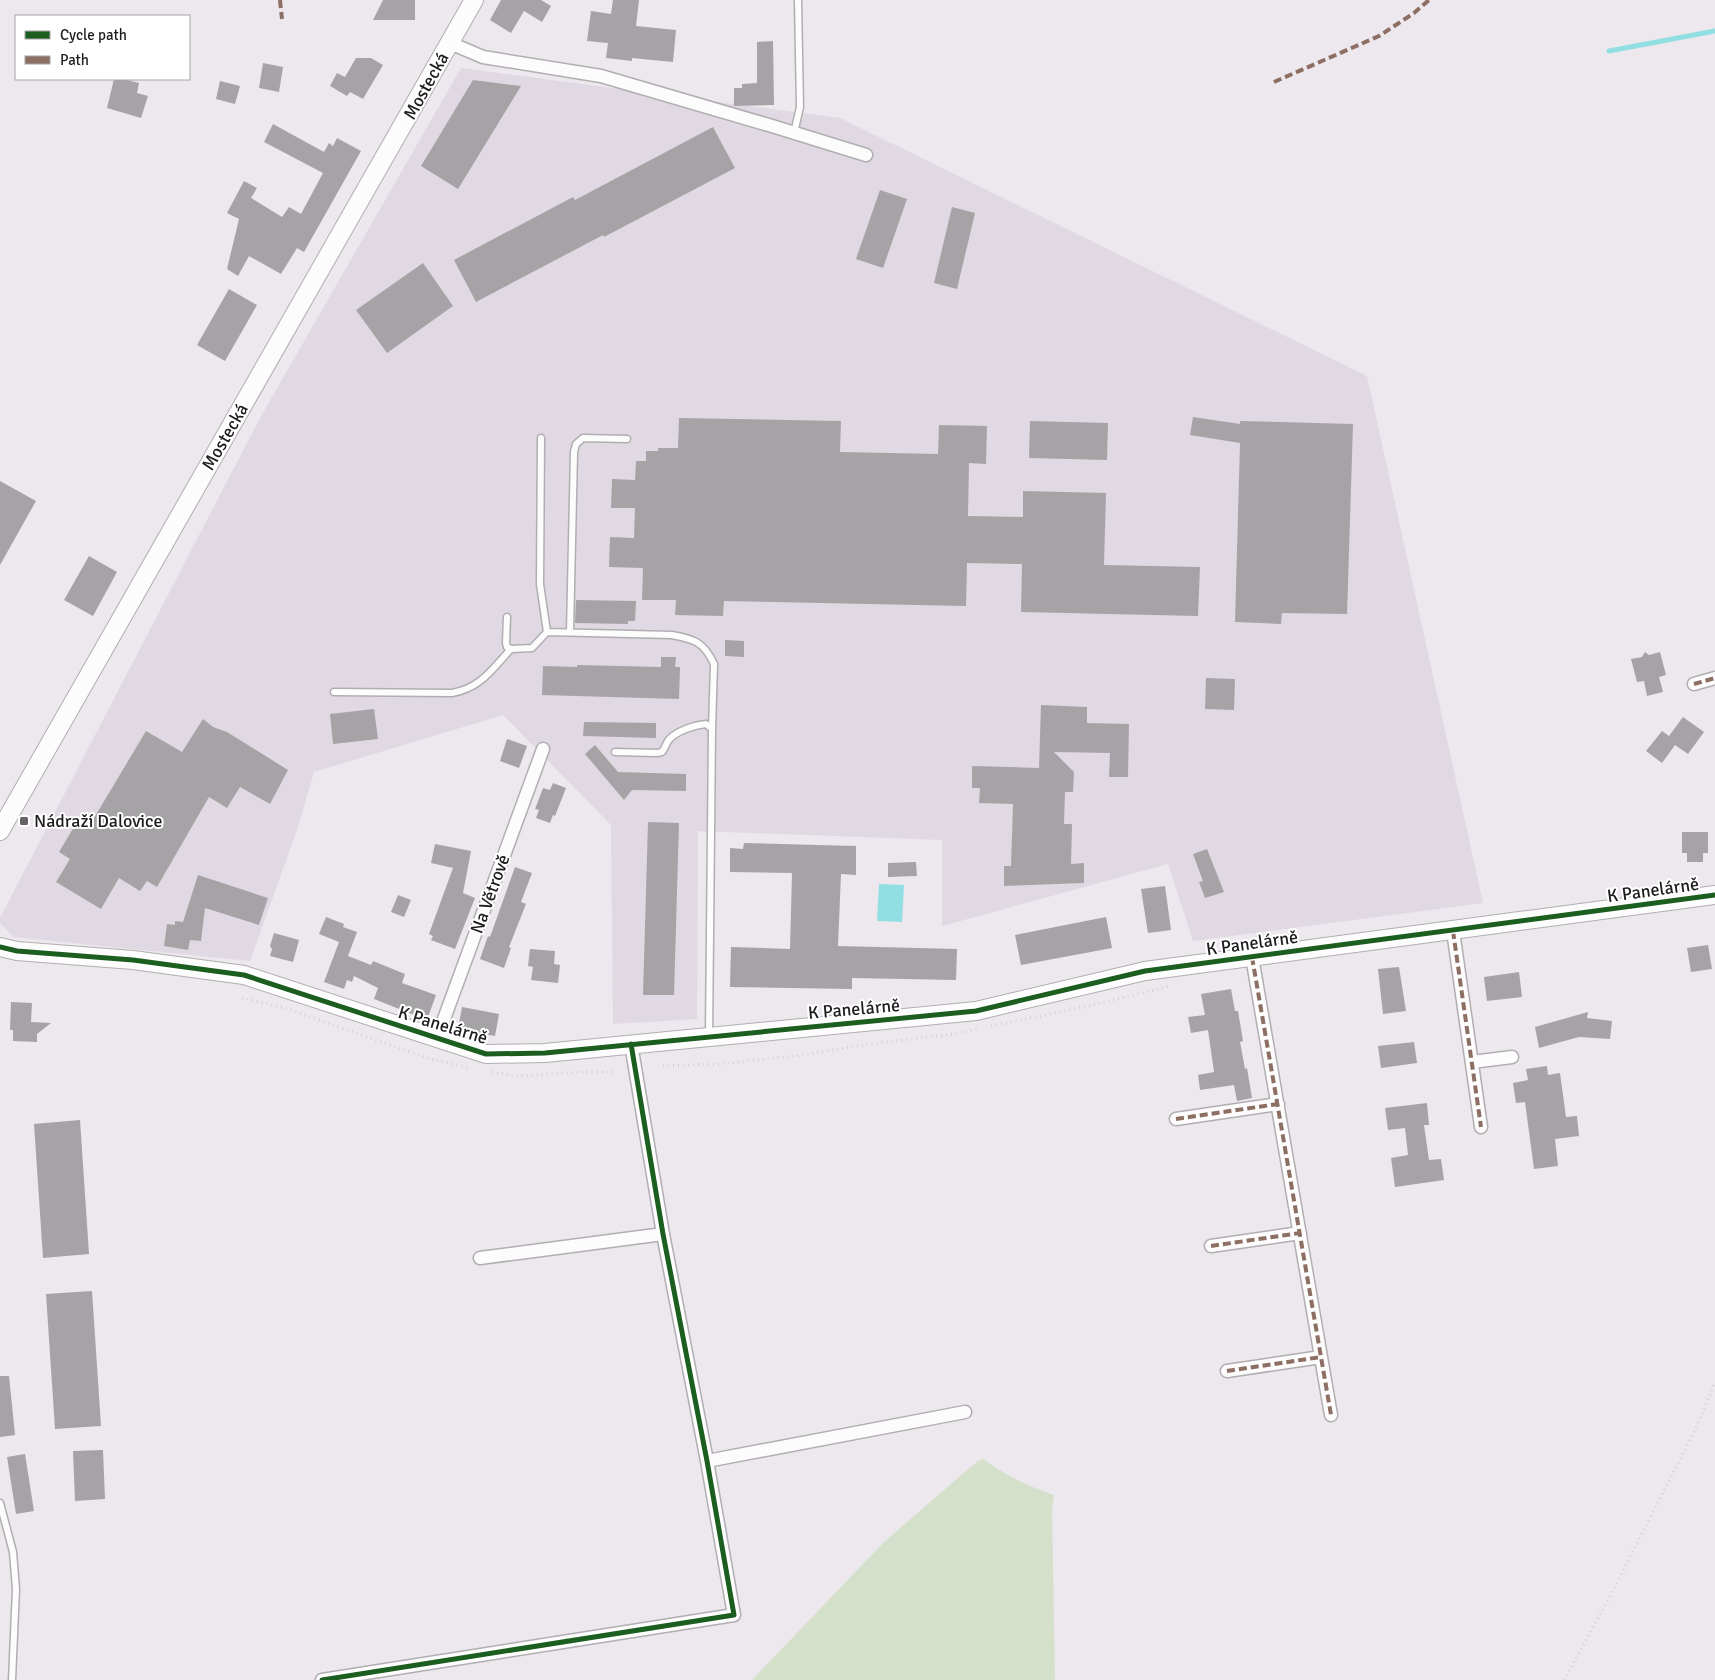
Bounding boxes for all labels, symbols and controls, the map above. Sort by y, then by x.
legend [15,15,190,80]
text: Cycle path [60,26,127,44]
street label: Mostecká [399,48,453,124]
text: Path [60,51,89,69]
street label: Mostecká [197,400,253,474]
place label: Nádraží Dalovice [34,810,162,832]
marker: Nádraží Dalovice [18,815,30,827]
street label: Na Větrově [466,851,514,937]
street label: K Panelárně [1606,873,1700,907]
street label: K Panelárně [1205,926,1299,960]
street label: K Panelárně [807,994,901,1024]
street label: K Panelárně [396,1001,490,1049]

